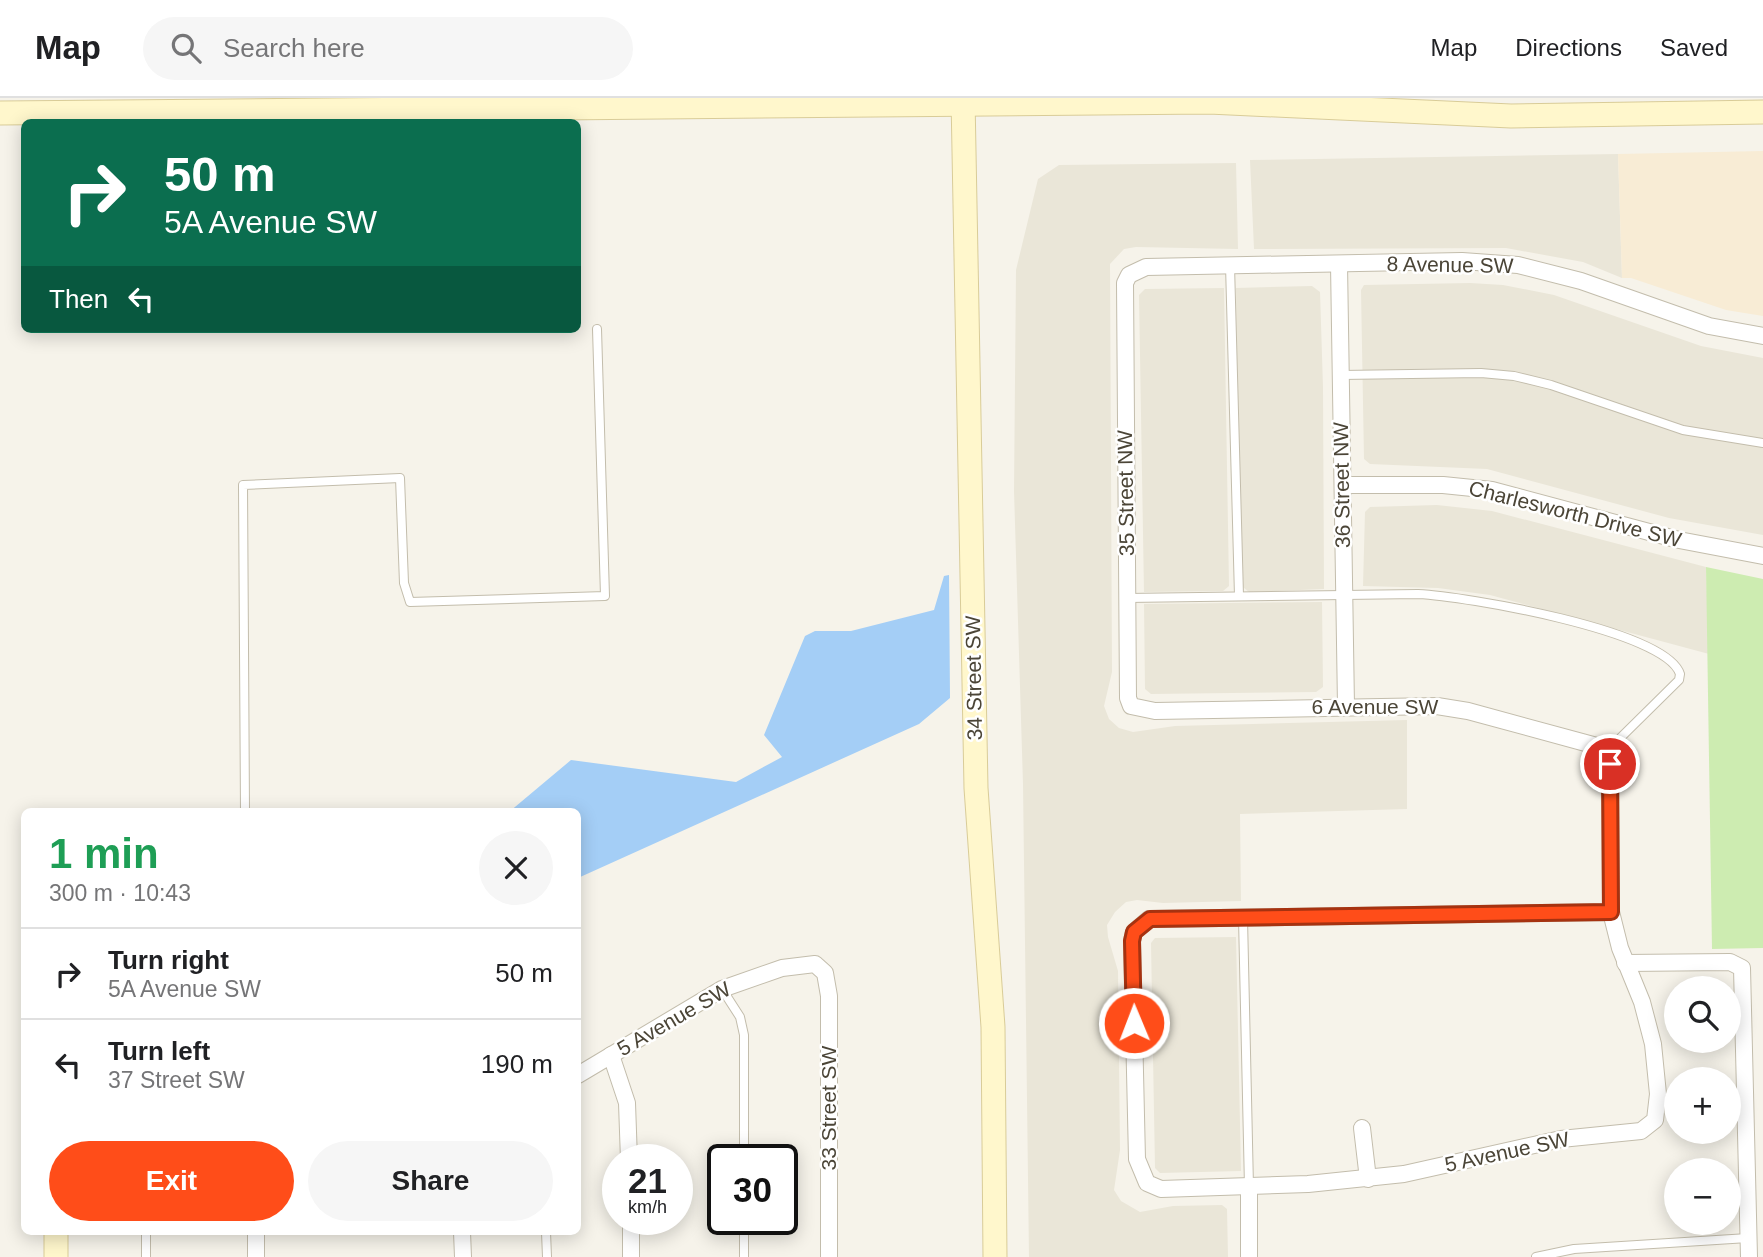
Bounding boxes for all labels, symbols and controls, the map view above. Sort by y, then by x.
search box [143,17,633,80]
text: Map [35,29,101,66]
icon: search [167,29,205,67]
text: Search here [223,33,365,63]
text: Map [1431,34,1477,61]
text: Directions [1515,34,1622,61]
text: Saved [1660,34,1728,61]
icon: right [49,147,140,238]
text: 50 m [164,147,276,201]
text: 5A Avenue SW [164,204,377,240]
street label: 8 Avenue SW [1386,252,1514,277]
icon: left [122,280,160,318]
text: Then [49,284,108,314]
street label: 36 Street NW [1329,422,1354,548]
street label: 35 Street NW [1113,430,1138,556]
street label: Charlesworth Drive SW [1466,476,1684,551]
street label: 34 Street SW [961,615,986,741]
street label: 6 Avenue SW [1312,695,1439,718]
pin [1580,734,1640,794]
icon: arrive [1591,745,1629,783]
text: 1 min [49,830,159,877]
button: close [479,831,553,905]
text: 300 m · 10:43 [49,880,191,906]
text: Turn right [108,945,229,975]
icon: right [49,955,87,993]
text: 50 m [495,958,553,988]
text: 5A Avenue SW [108,976,261,1002]
map controls [1664,976,1741,1235]
button: search [1664,976,1741,1053]
street label: 5 Avenue SW [613,977,735,1060]
position arrow [1097,986,1171,1060]
text: Turn left [108,1036,210,1066]
street label: 33 Street SW [817,1045,840,1170]
icon: left [49,1046,87,1084]
text: 190 m [481,1049,553,1079]
text: 37 Street SW [108,1067,245,1093]
button: + [1664,1067,1741,1144]
street label: 5 Avenue SW [1442,1127,1572,1176]
button: Exit [49,1141,294,1221]
button: Share [308,1141,553,1221]
speed limit sign: 30 [707,1144,798,1235]
button: − [1664,1158,1741,1235]
text: 21 [628,1161,667,1200]
text: km/h [628,1197,667,1217]

